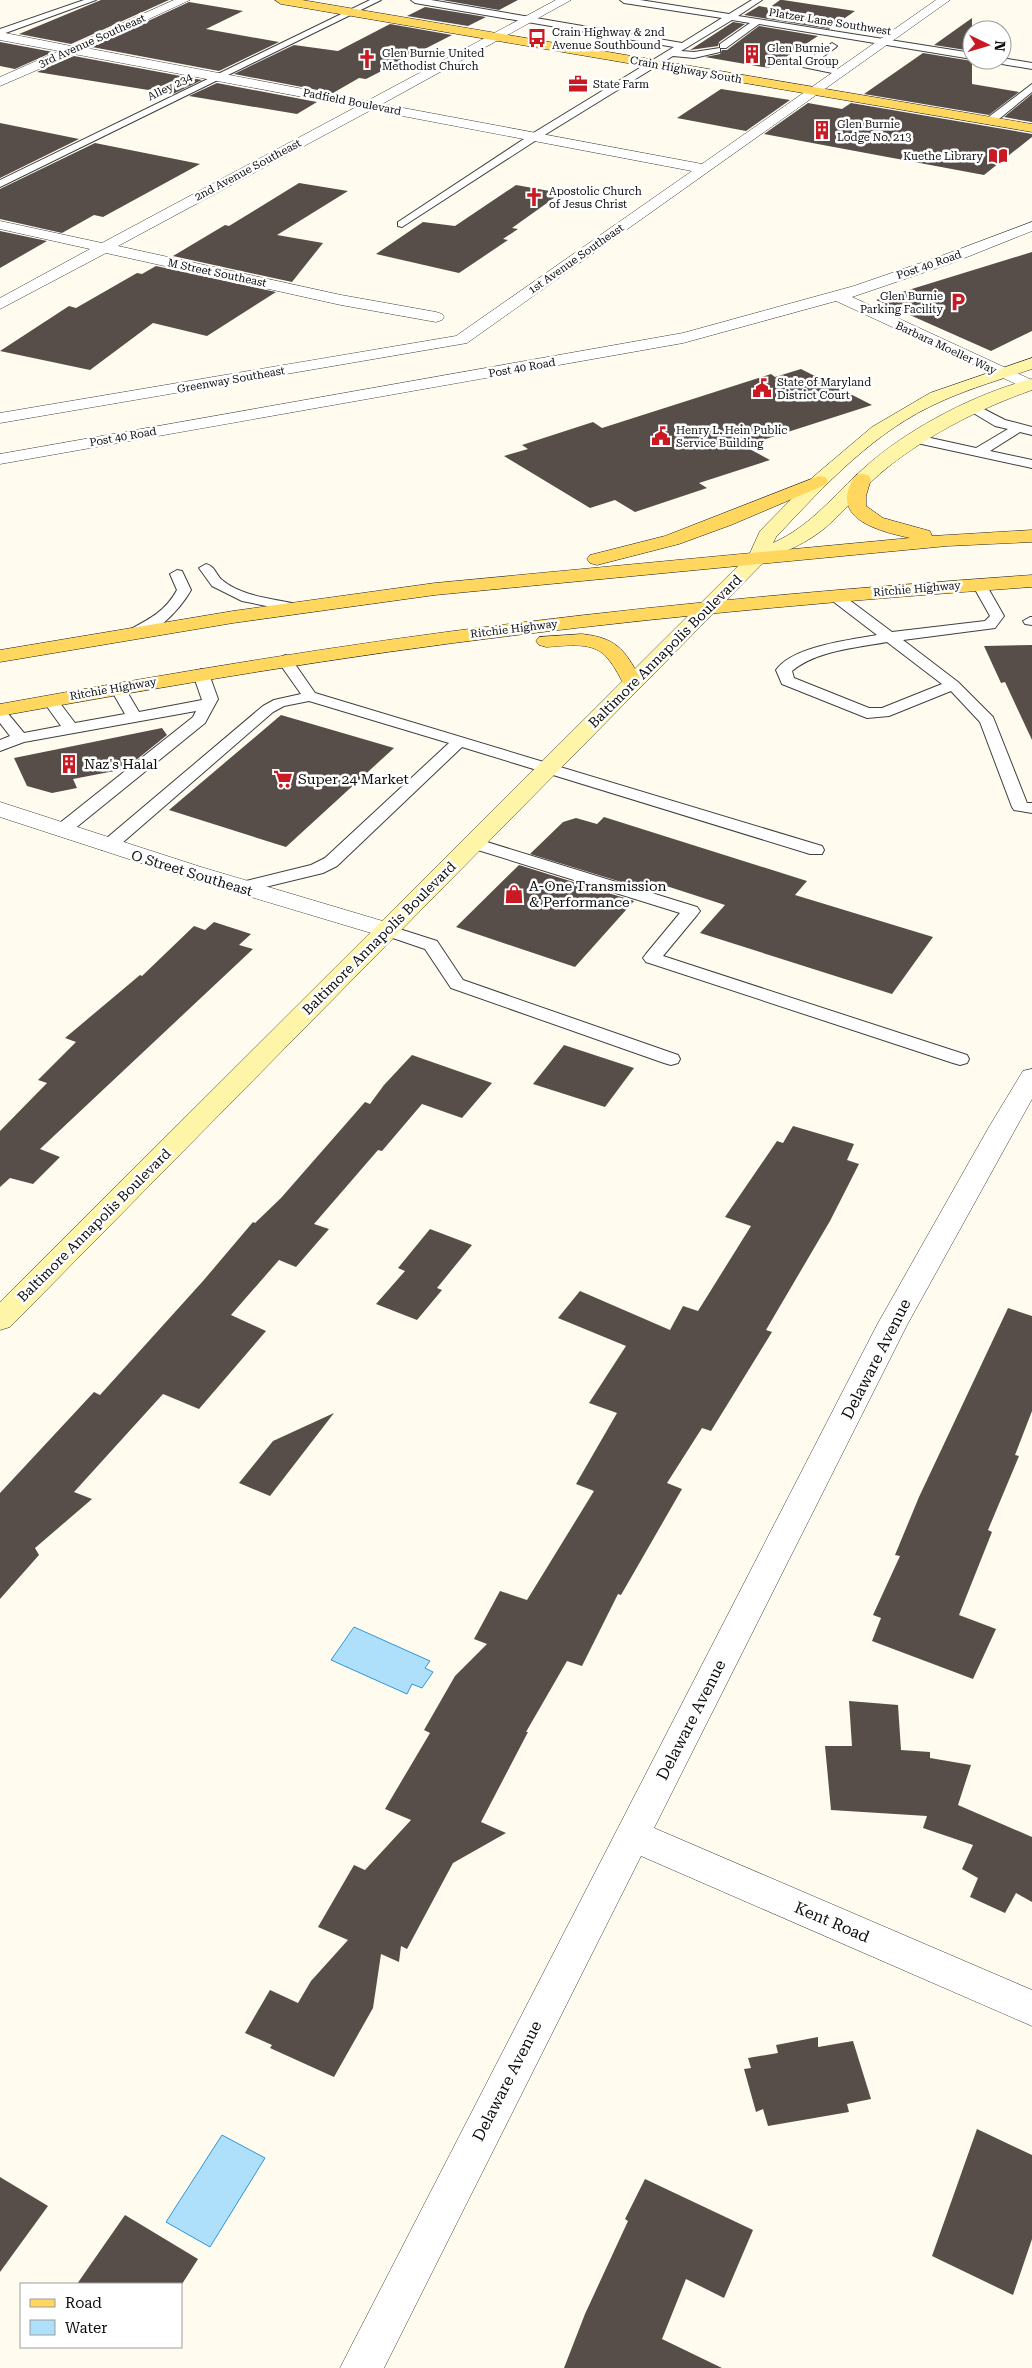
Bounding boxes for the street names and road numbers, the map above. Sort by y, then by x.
street label: Platzer Lane Southwest [768,6,892,38]
street label: 3rd Avenue Southeast [36,12,148,70]
street label: Crain Highway South [629,54,743,86]
street label: Alley 234 [145,70,195,103]
street label: Padfield Boulevard [302,86,402,118]
street label: 2nd Avenue Southeast [193,136,303,204]
street label: 1st Avenue Southeast [526,221,626,297]
street label: Post 40 Road [895,248,963,282]
street label: M Street Southeast [166,256,268,290]
street label: Barbara Moeller Way [893,319,999,377]
street label: Post 40 Road [487,356,557,380]
street label: Greenway Southeast [176,364,286,396]
street label: Post 40 Road [88,425,158,449]
street label: Baltimore Annapolis Boulevard [585,571,745,731]
street label: Ritchie Highway [873,579,962,599]
street label: Ritchie Highway [470,617,559,641]
street label: Ritchie Highway [69,675,158,703]
street label: O Street Southeast [129,847,255,899]
street label: Baltimore Annapolis Boulevard [299,858,459,1018]
street label: Baltimore Annapolis Boulevard [14,1145,174,1305]
street label: Delaware Avenue [837,1295,915,1422]
street label: Delaware Avenue [652,1656,730,1783]
street label: Kent Road [792,1898,872,1946]
street label: Delaware Avenue [468,2017,546,2144]

